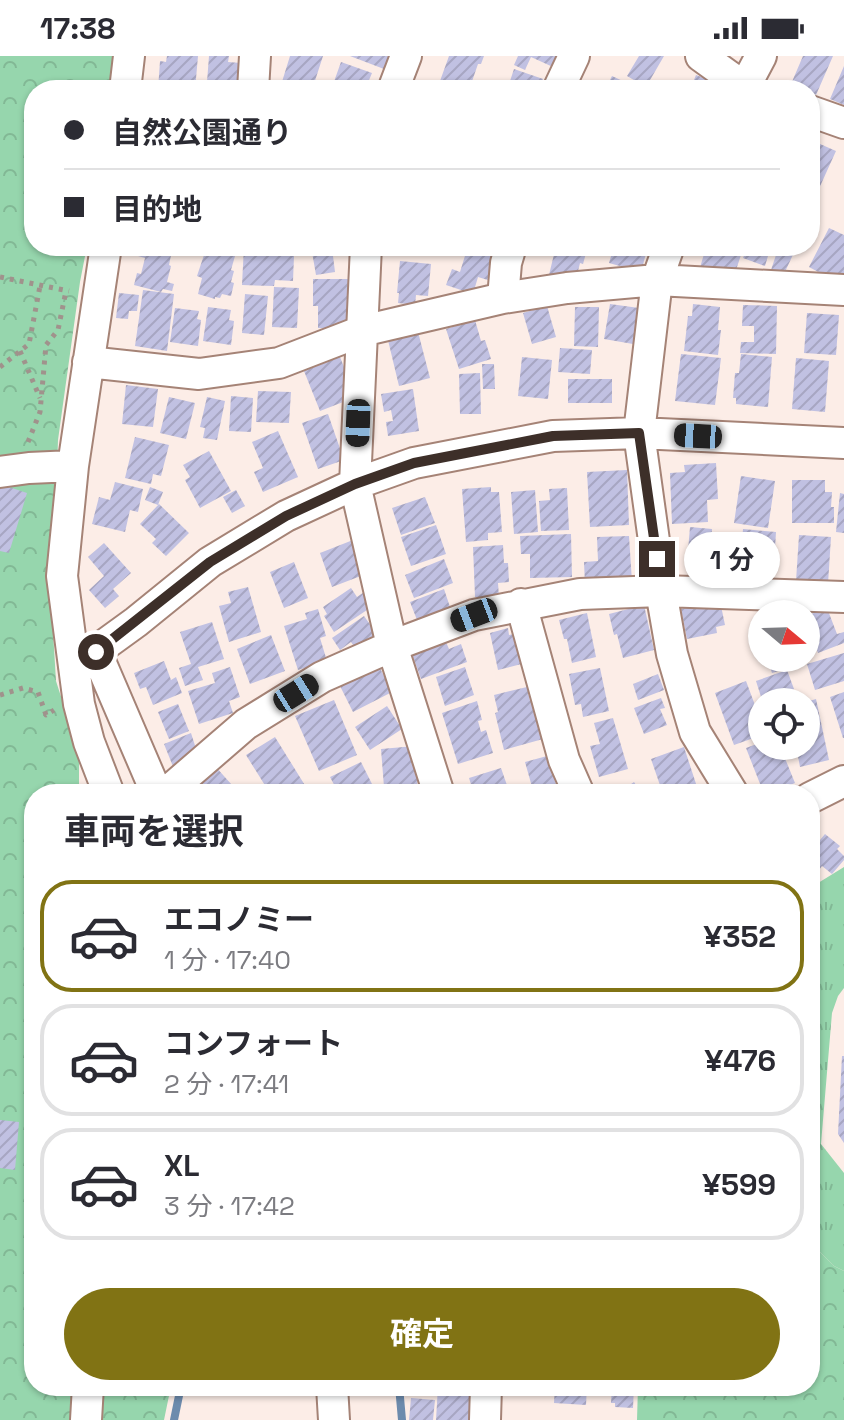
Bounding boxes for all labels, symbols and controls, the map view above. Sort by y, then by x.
text: 17:38 [40,9,115,48]
text: 自然公園通り [112,113,292,152]
text: 目的地 [112,190,202,229]
car [345,399,371,447]
car [673,423,723,449]
callout: 1 分 [685,531,781,587]
route end [639,541,675,577]
text: 1 分 [710,543,754,577]
car [447,595,501,635]
north arrow [748,600,820,672]
map controls [748,600,820,760]
route start [78,634,114,670]
car [269,670,323,716]
button: locate [748,688,820,760]
text: 車両を選択 [64,809,244,855]
icon: car [68,900,140,972]
text: エコノミー [164,900,314,939]
text: ¥352 [704,917,776,956]
text: 1 分 · 17:40 [164,943,291,977]
icon: car [68,1024,140,1096]
text: コンフォート [164,1024,343,1063]
text: ¥476 [705,1041,776,1080]
text: 2 分 · 17:41 [164,1067,289,1101]
text: XL [164,1146,200,1185]
icon: car [68,1148,140,1220]
text: ¥599 [702,1165,776,1204]
text: 3 分 · 17:42 [164,1189,295,1223]
button: 確定 [64,1288,780,1380]

